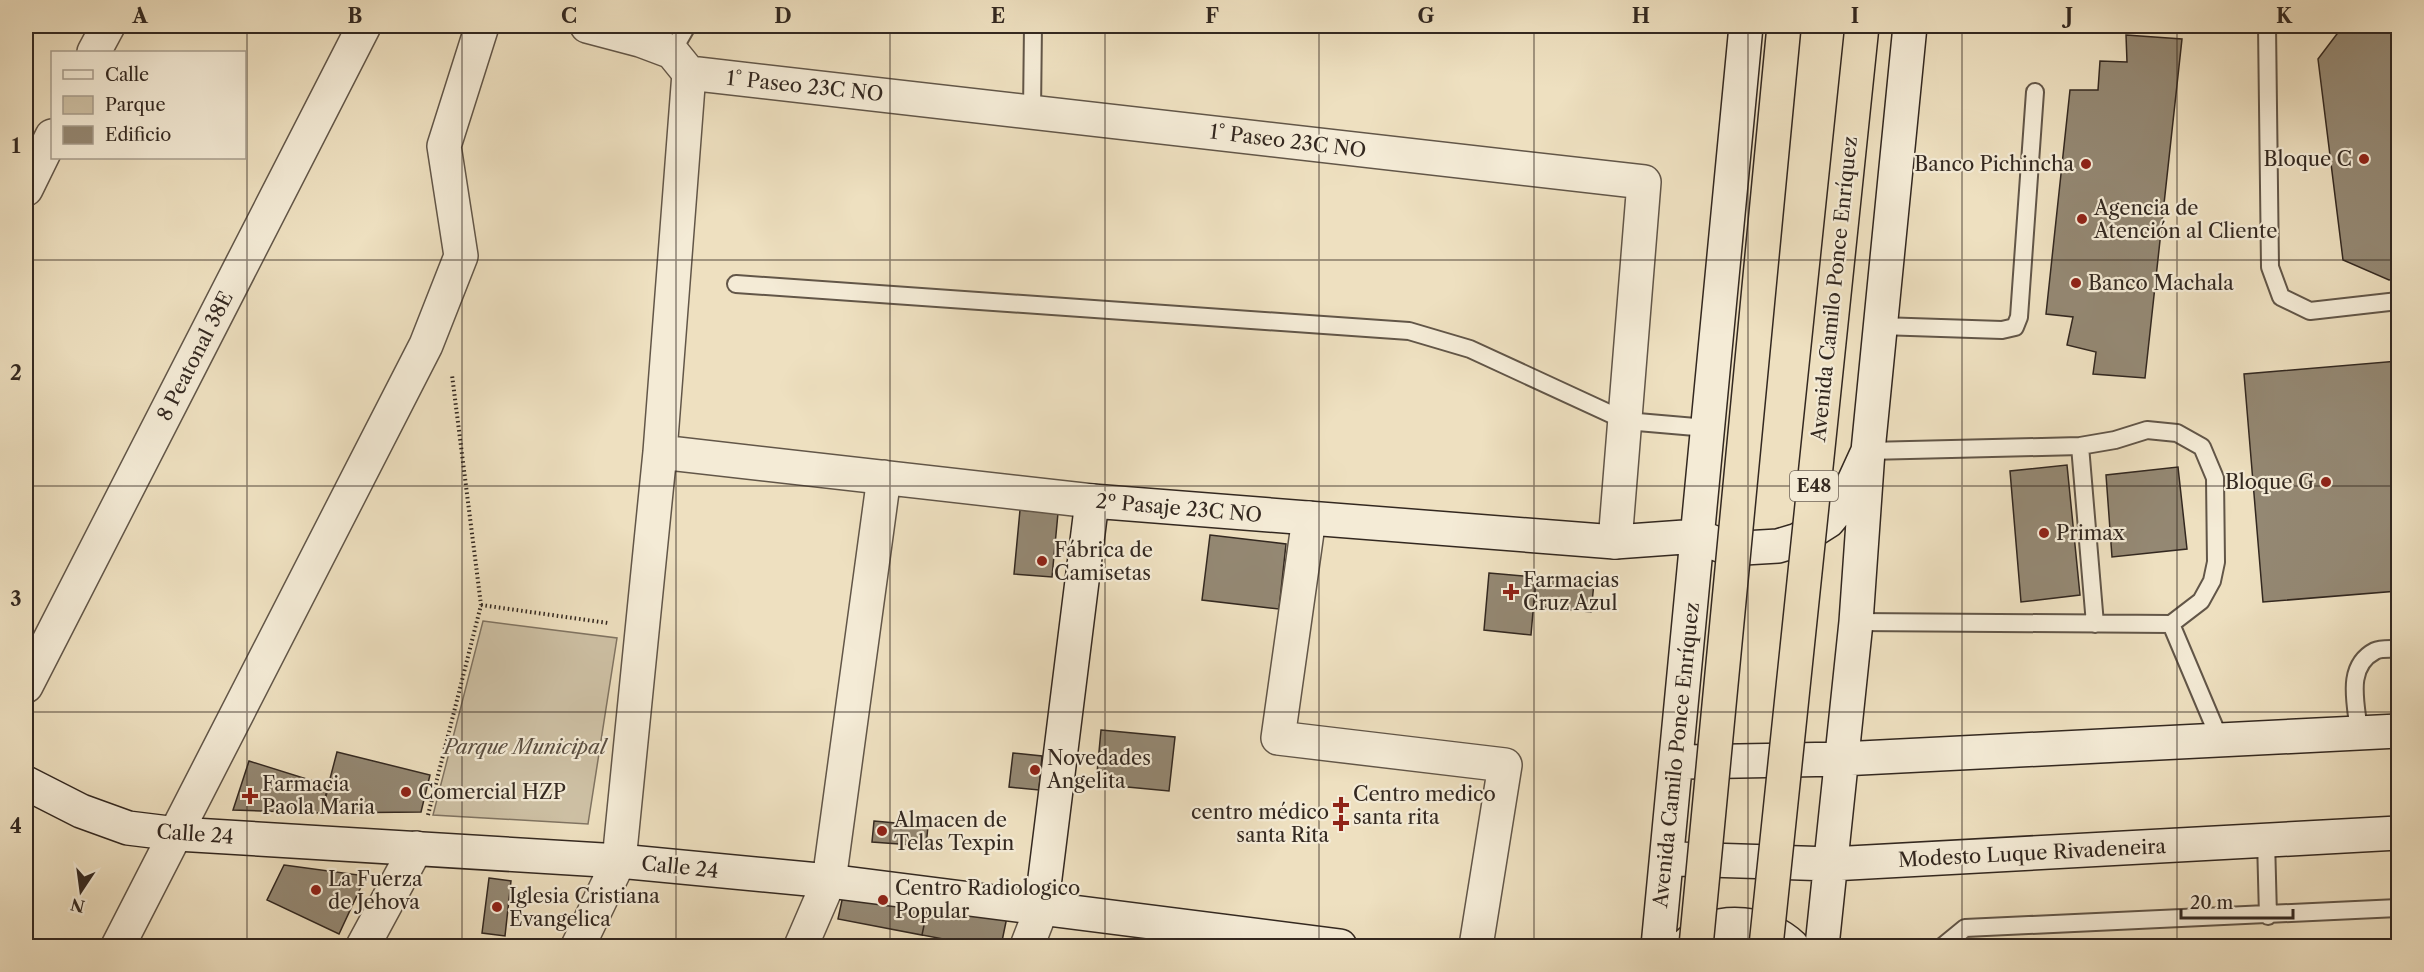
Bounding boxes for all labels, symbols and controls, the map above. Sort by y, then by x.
text: A [131,4,148,28]
text: B [348,4,363,28]
text: C [561,4,577,28]
text: D [774,4,792,28]
text: E [991,4,1005,28]
text: F [1205,4,1219,28]
text: G [1418,4,1435,28]
text: H [1632,4,1650,28]
text: I [1851,4,1859,28]
text: J [2061,4,2073,28]
text: K [2276,4,2293,28]
legend [51,51,246,159]
text: Calle [105,64,149,86]
street label: 1° Paseo 23C NO [725,66,885,106]
text: Parque [105,94,166,116]
street label: 1° Paseo 23C NO [1208,119,1368,163]
text: Edificio [105,124,171,146]
text: 1 [12,134,21,158]
street label: Avenida Camilo Ponce Enríquez [1806,135,1862,444]
place label: Bloque C [2264,147,2352,171]
place label: Banco Pichincha [1914,152,2074,176]
marker: Bloque C [2357,152,2371,166]
marker: Banco Pichincha [2079,157,2093,171]
place label: Agencia de Atención al Cliente [2093,196,2277,243]
marker: Agencia de Atención al Cliente [2075,212,2089,226]
place label: Banco Machala [2088,271,2234,295]
marker: Banco Machala [2069,276,2083,290]
street label: 8 Peatonal 38E [152,287,238,425]
text: 2 [10,361,22,385]
place label: Bloque G [2225,470,2314,494]
road number: E48 [1790,471,1838,501]
marker: Bloque G [2319,475,2333,489]
street label: 2º Pasaje 23C NO [1095,489,1263,527]
place label: Primax [2056,521,2125,545]
marker: Primax [2037,526,2051,540]
place label: Fábrica de Camisetas [1054,538,1153,585]
marker: Fábrica de Camisetas [1035,554,1049,568]
place label: Farmacias Cruz Azul [1523,568,1619,615]
marker: Farmacias Cruz Azul [1504,585,1518,599]
text: 3 [10,587,22,611]
street label: Avenida Camilo Ponce Enríquez [1648,601,1704,910]
park label: Parque Municipal [442,735,609,759]
place label: Novedades Angelita [1046,746,1151,793]
marker: Novedades Angelita [1028,763,1042,777]
place label: Farmacia Paola Maria [262,772,375,819]
place label: Comercial HZP [418,780,566,804]
place label: Centro medico santa rita [1353,782,1496,829]
marker: Comercial HZP [399,785,413,799]
marker: Farmacia Paola Maria [243,789,257,803]
marker: Centro medico santa rita [1334,798,1348,812]
place label: centro médico santa Rita [1191,800,1329,847]
place label: Almacen de Telas Texpin [893,808,1015,855]
text: 4 [10,814,22,838]
marker: centro médico santa Rita [1334,816,1348,830]
street label: Calle 24 [156,819,234,849]
marker: Almacen de Telas Texpin [875,824,889,838]
street label: Modesto Luque Rivadeneira [1897,834,2167,872]
street label: Calle 24 [640,851,720,883]
north arrow [51,861,111,921]
place label: La Fuerza de Jehova [328,867,423,914]
place label: Centro Radiologico Popular [895,876,1080,923]
scale bar [2181,882,2294,920]
marker: La Fuerza de Jehova [309,883,323,897]
place label: Iglesia Cristiana Evangelica [509,884,660,931]
text: 20 m [2190,892,2234,914]
marker: Centro Radiologico Popular [876,893,890,907]
text: N [69,894,87,917]
marker: Iglesia Cristiana Evangelica [490,900,504,914]

